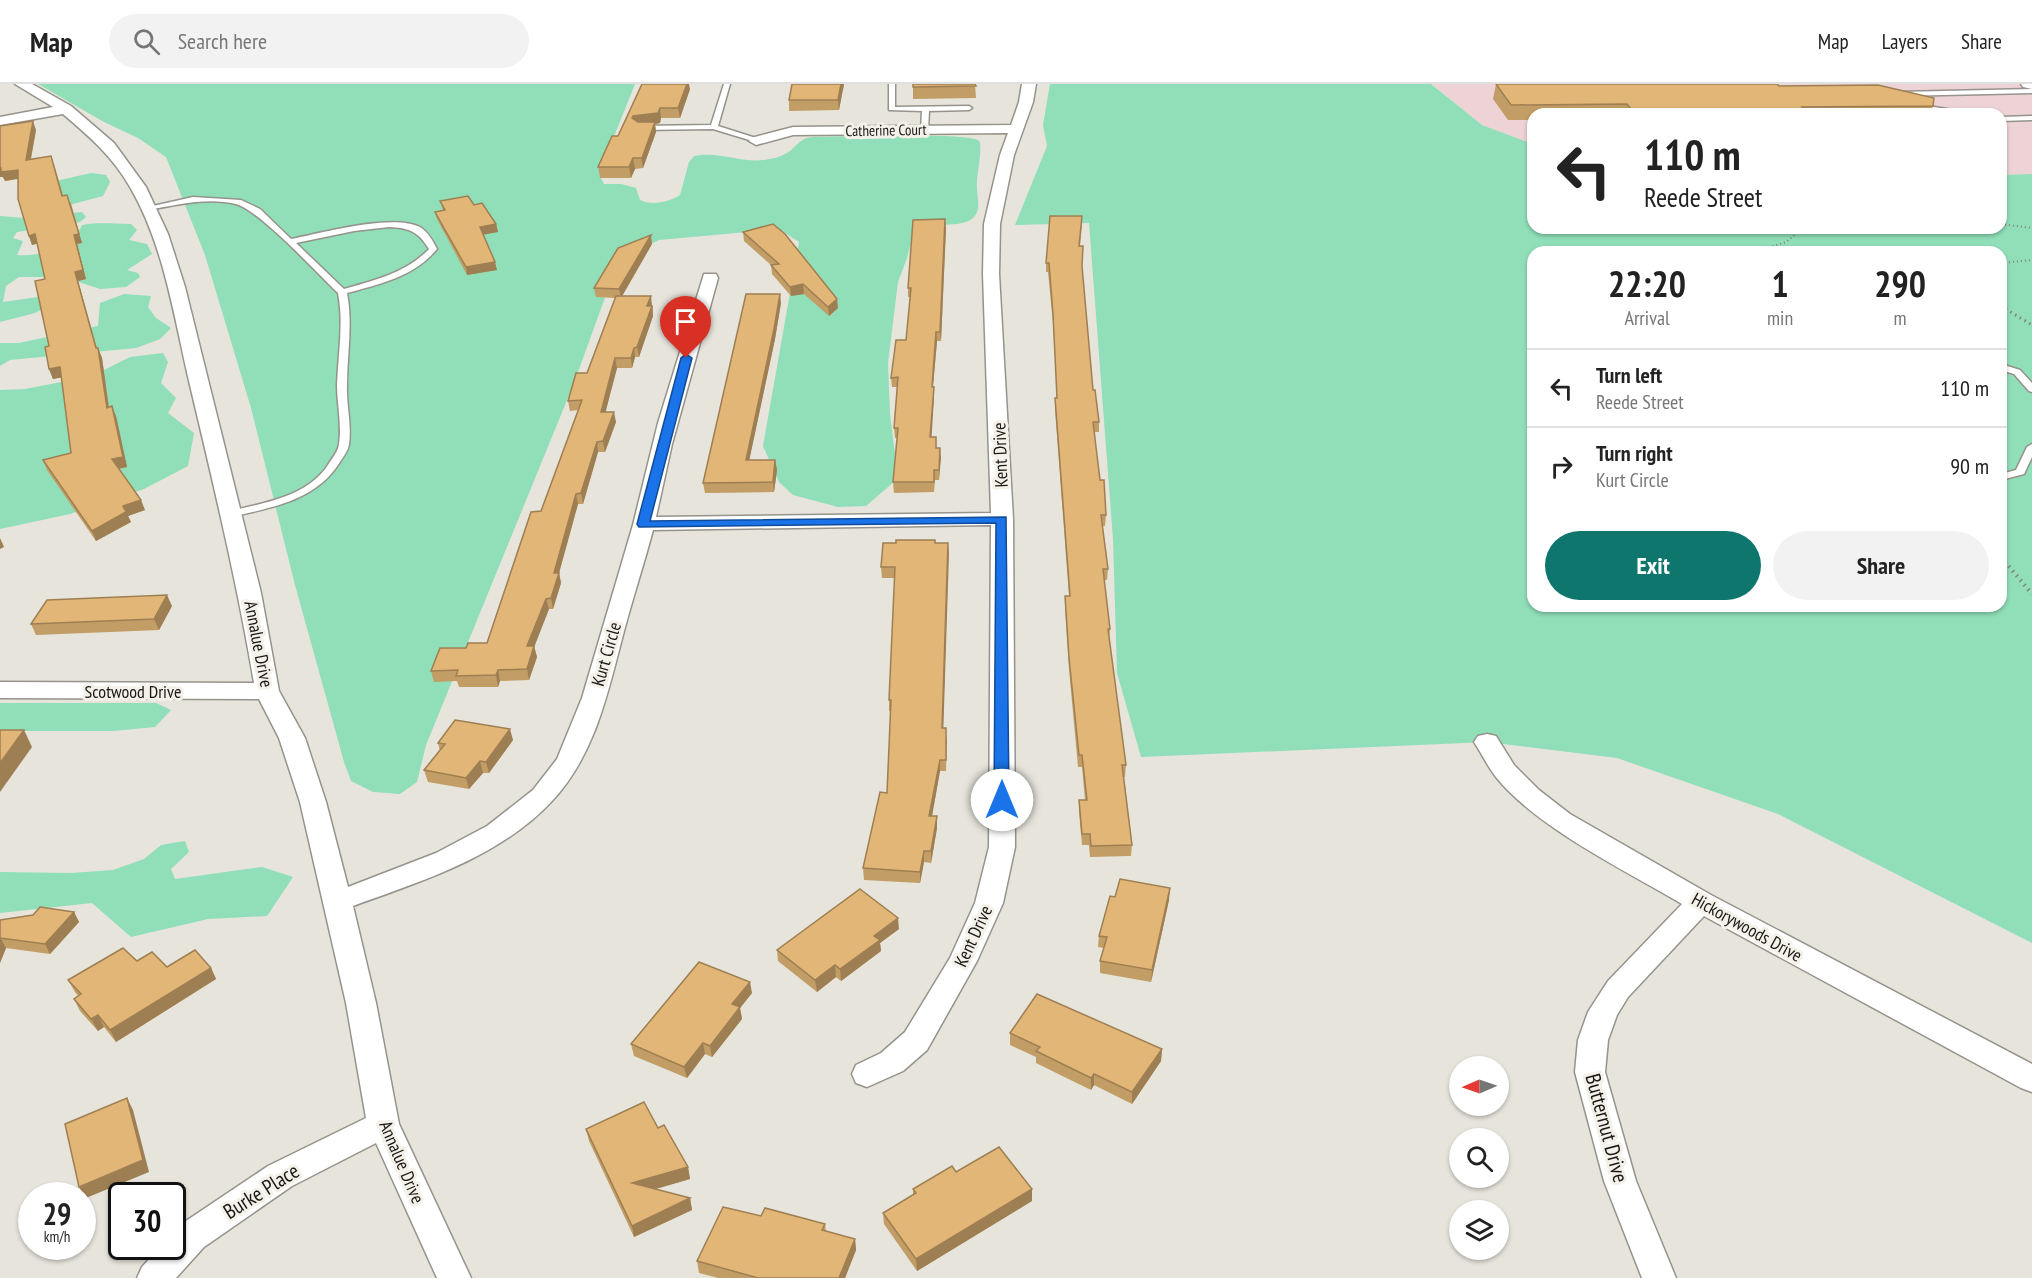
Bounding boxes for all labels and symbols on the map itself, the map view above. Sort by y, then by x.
street label: Catherine Court [845,120,927,140]
pin [660,296,711,358]
street label: Kent Drive [987,422,1013,488]
street label: Annalue Drive [239,599,279,689]
street label: Kurt Circle [586,619,626,689]
street label: Scotwood Drive [85,680,181,703]
position arrow [970,768,1034,832]
street label: Hickorywoods Drive [1688,887,1806,967]
street label: Kent Drive [949,902,997,970]
north arrow [1449,1056,1509,1116]
street label: Butternut Drive [1580,1071,1634,1185]
street label: Annalue Drive [374,1117,430,1207]
street label: Burke Place [218,1157,304,1225]
speed limit sign: 30 [108,1182,186,1260]

